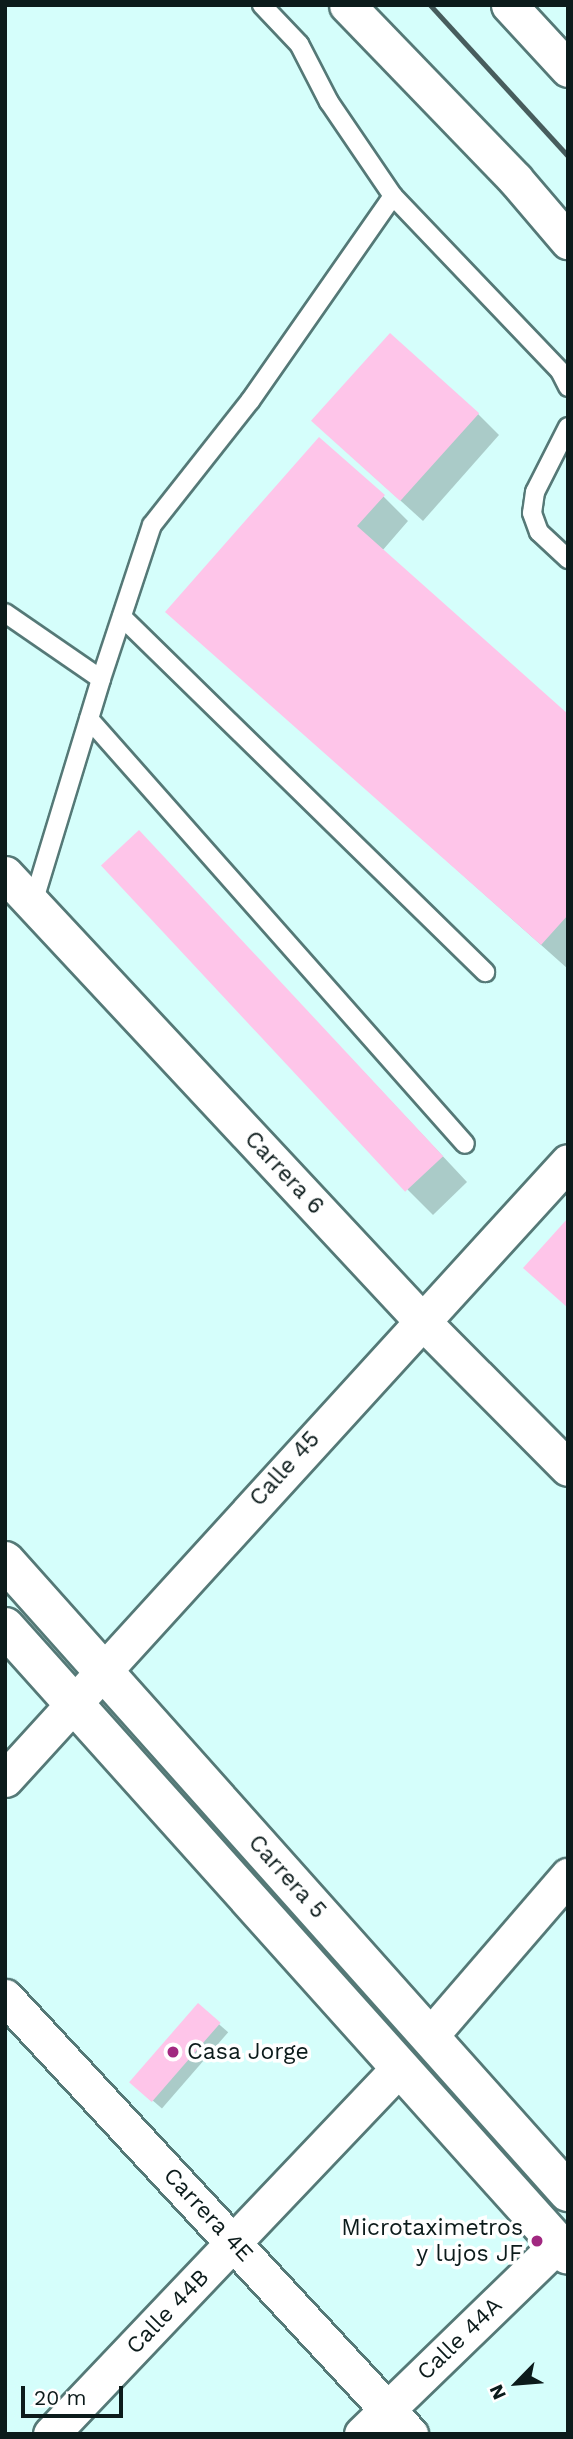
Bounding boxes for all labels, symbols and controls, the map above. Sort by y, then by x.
street label: Carrera 6 [238,1125,330,1221]
street label: Calle 45 [244,1426,326,1512]
street label: Carrera 5 [242,1829,332,1925]
place label: Casa Jorge [187,2038,310,2066]
marker: Casa Jorge [165,2044,181,2060]
street label: Carrera 4E [157,2162,259,2268]
place label: Microtaximetros y lujos JF [341,2214,523,2268]
marker: Microtaximetros y lujos JF [529,2233,545,2249]
street label: Calle 44B [121,2264,215,2360]
street label: Calle 44A [412,2292,508,2386]
north arrow [482,2348,552,2418]
scale bar [24,2372,126,2416]
text: N [484,2381,511,2403]
text: 20 m [34,2385,86,2410]

